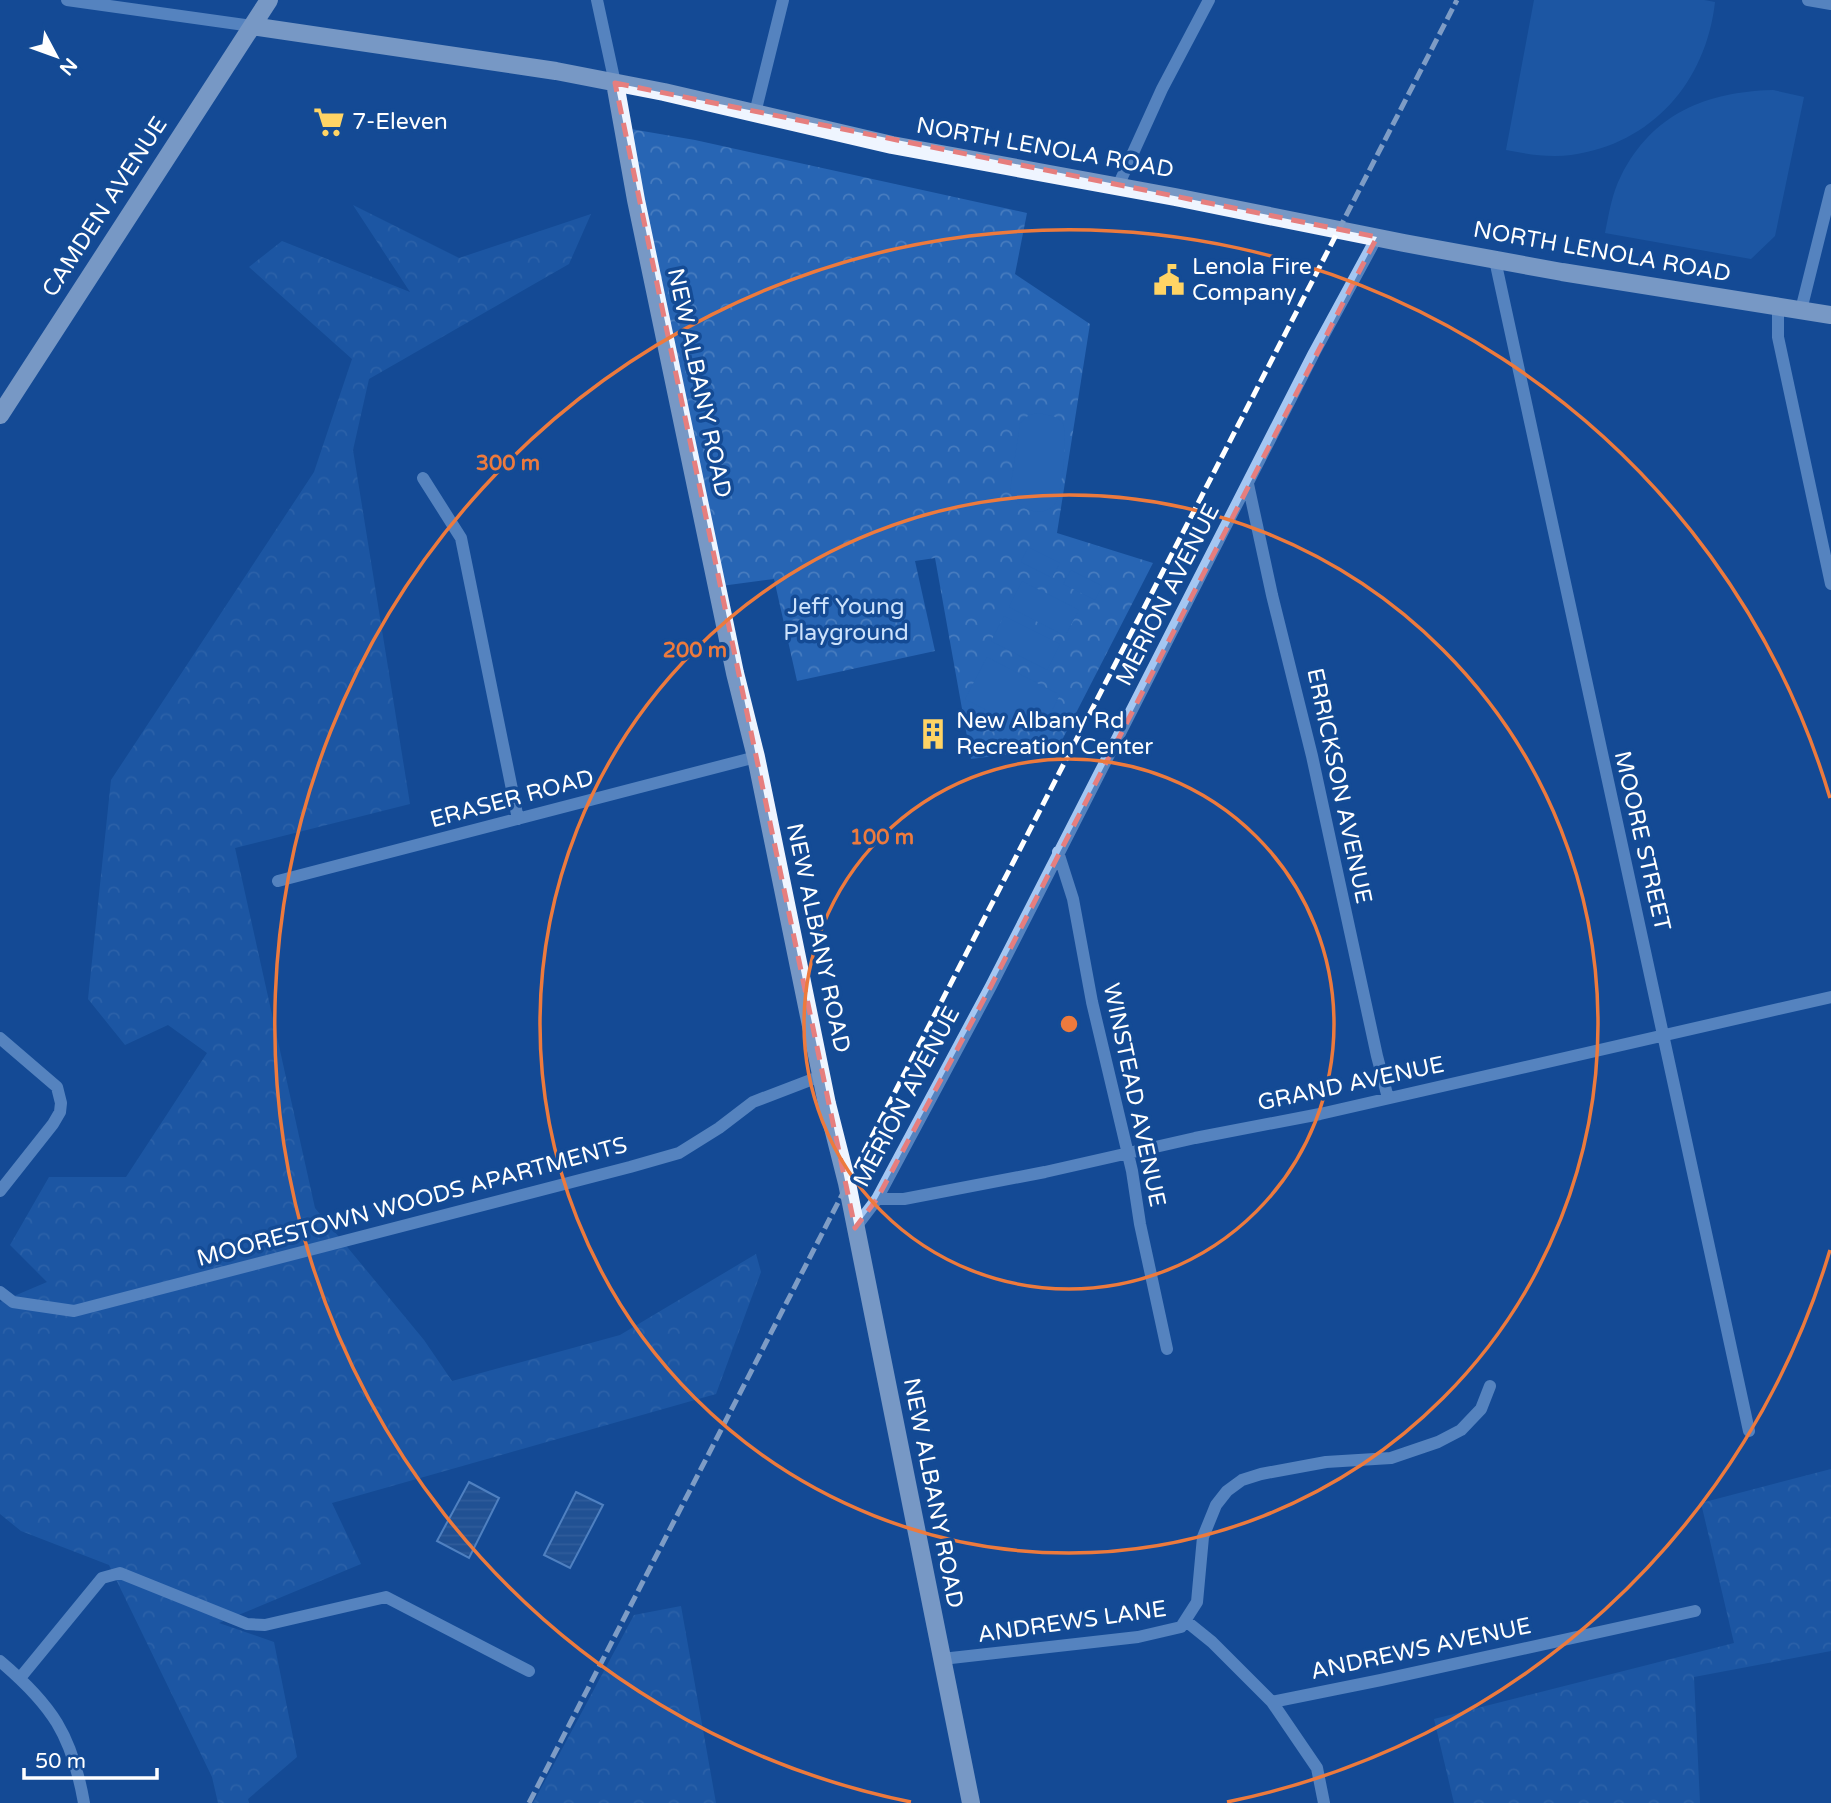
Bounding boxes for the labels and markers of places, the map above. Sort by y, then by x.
supermarket icon: 7-Eleven [312,105,346,139]
place label: 7-Eleven [352,108,448,136]
place label: Lenola Fire Company [1192,253,1312,307]
public building icon: Lenola Fire Company [1152,263,1186,297]
place label: New Albany Rd Recreation Center [956,707,1153,761]
building icon: New Albany Rd Recreation Center [916,717,950,751]
centre of rings [1057,1012,1081,1036]

